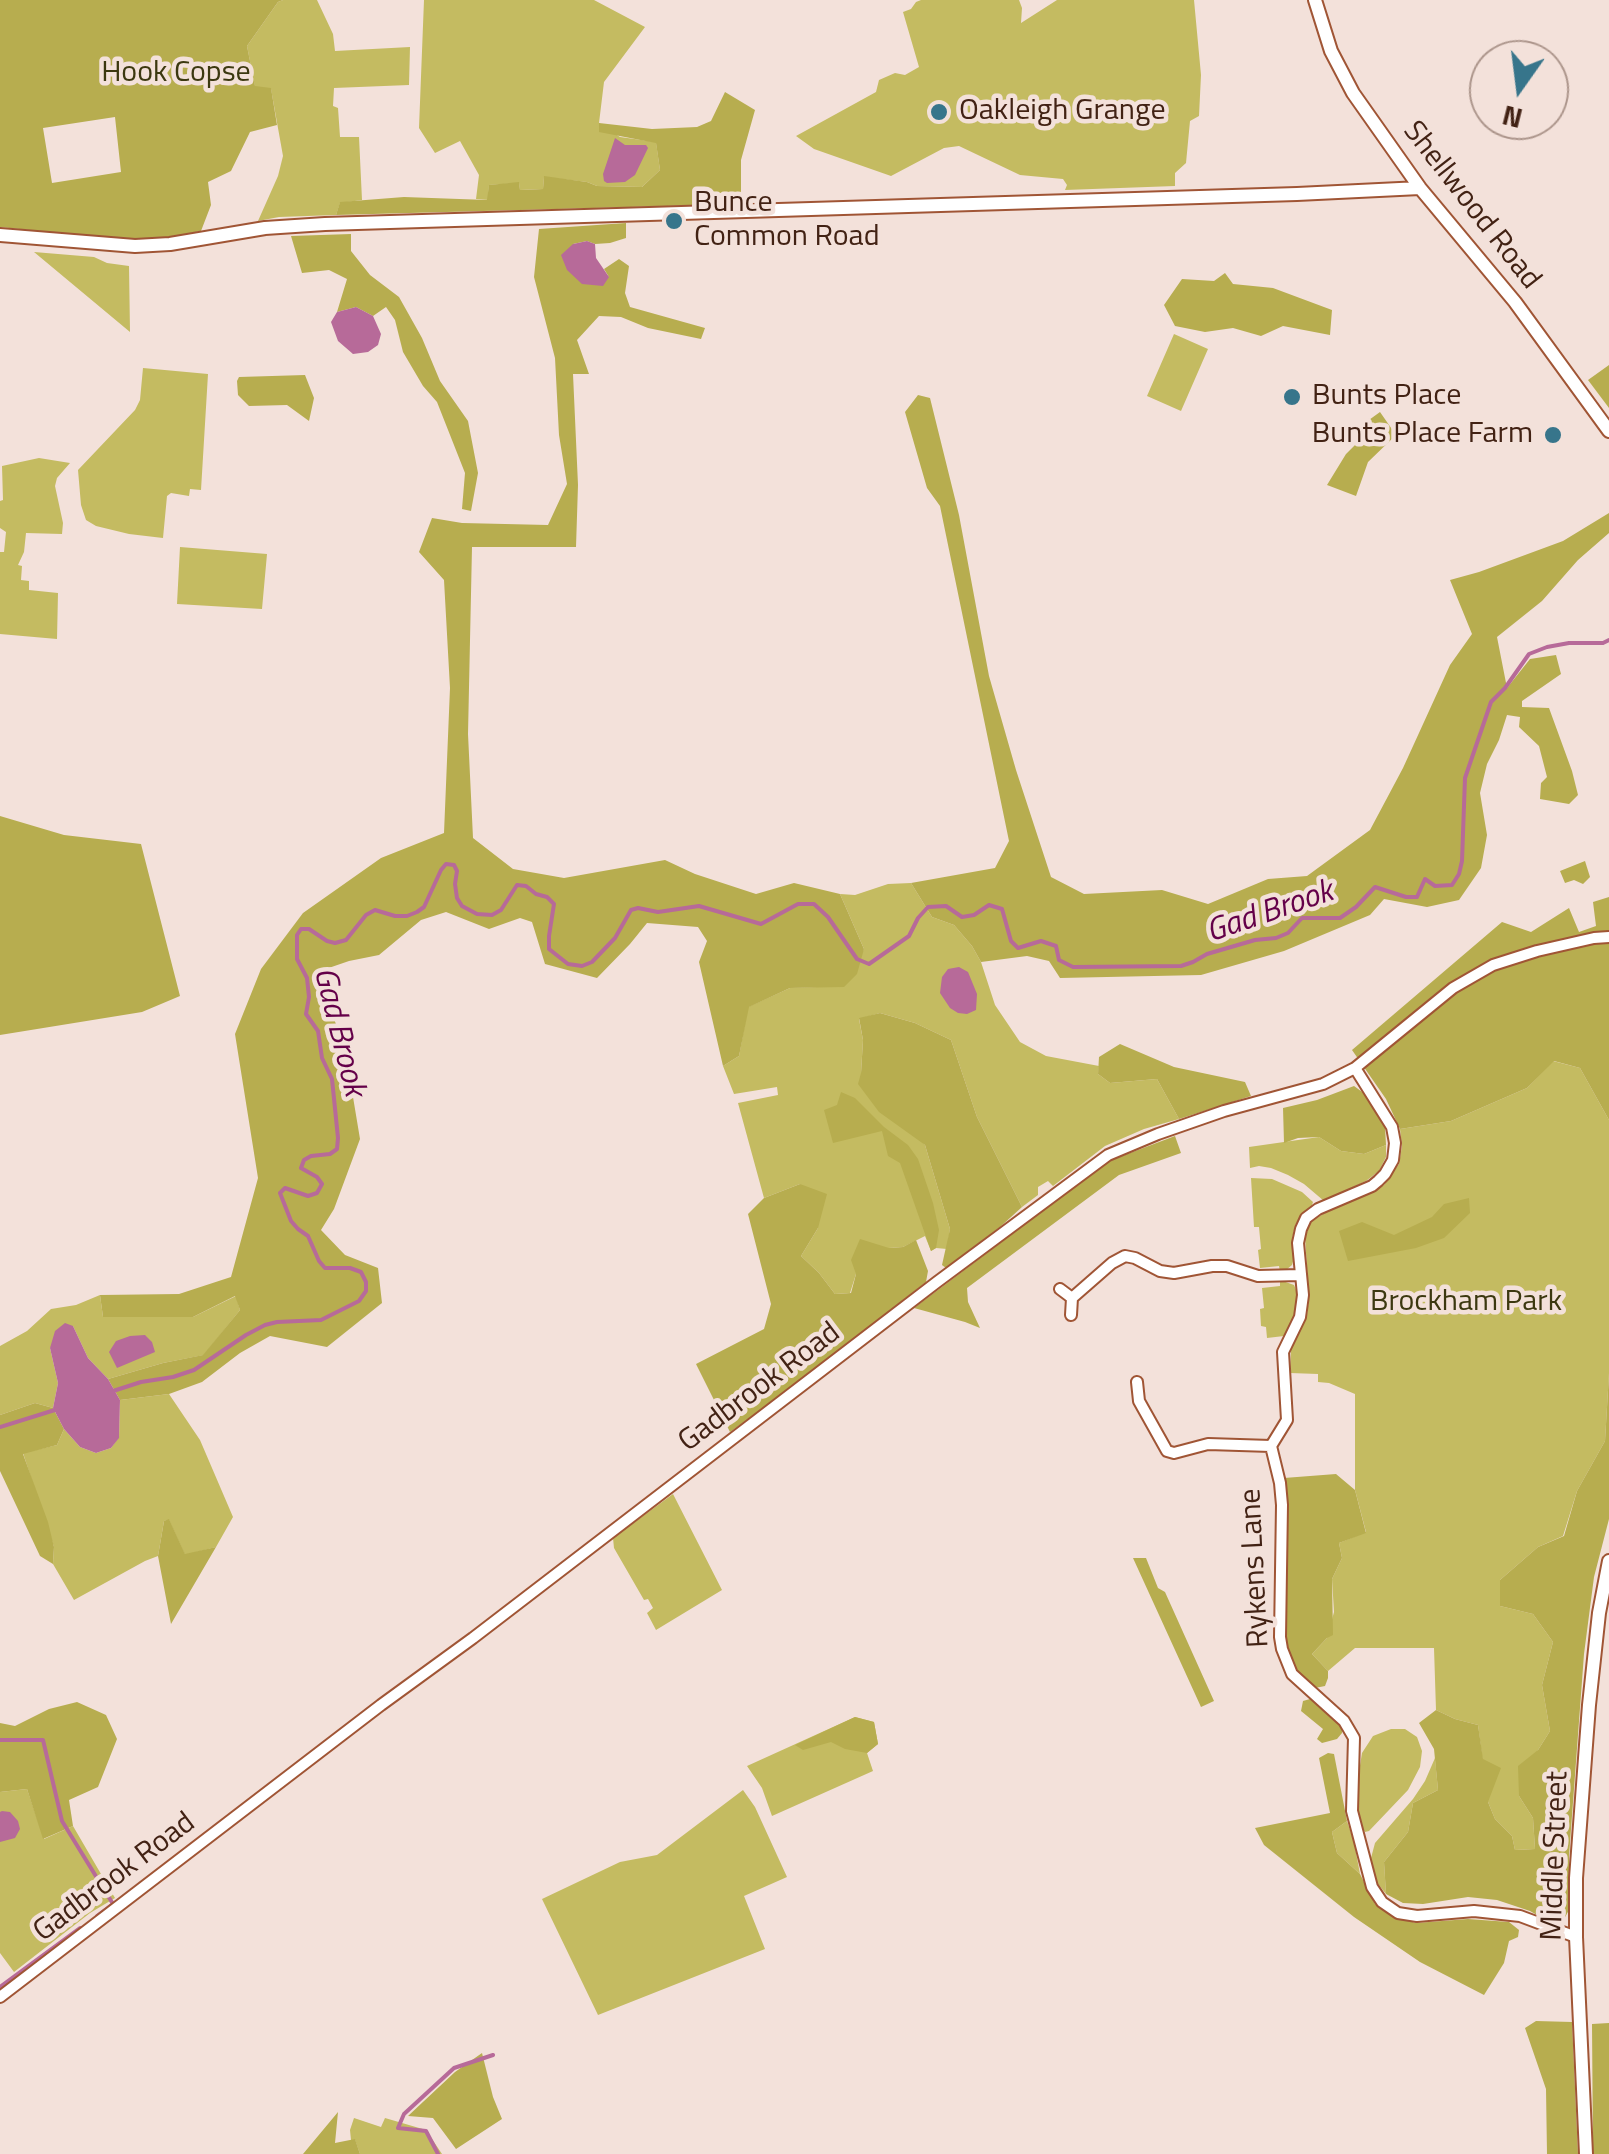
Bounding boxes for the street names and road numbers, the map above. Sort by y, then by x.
street label: Shellwood Road [1394,115,1548,297]
street label: Gadbrook Road [672,1316,848,1460]
street label: Rykens Lane [1234,1487,1278,1649]
street label: Middle Street [1535,1771,1577,1941]
street label: Gadbrook Road [27,1806,203,1950]

